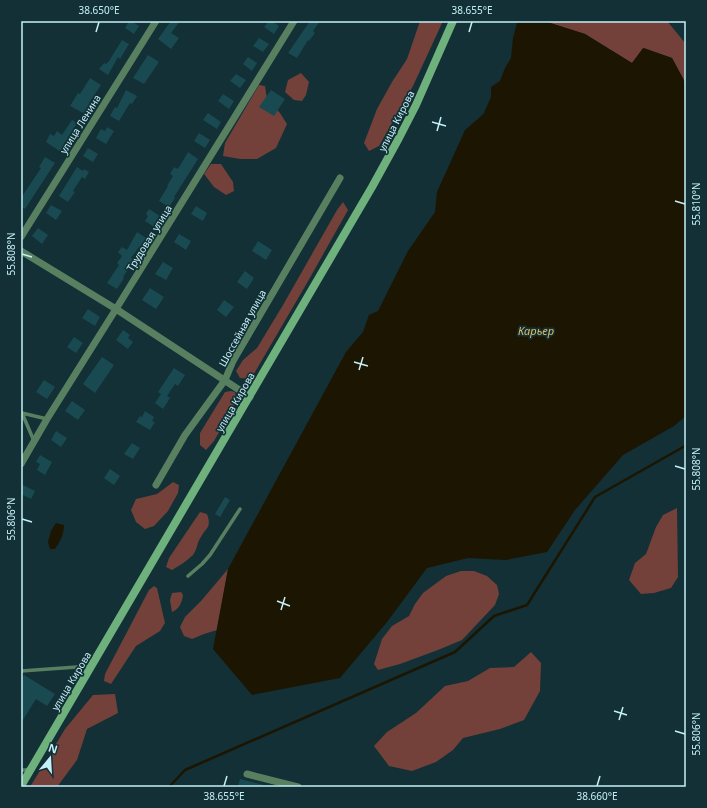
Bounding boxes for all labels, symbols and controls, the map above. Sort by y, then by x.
text: 38.650°E [78,3,120,17]
text: 38.655°E [451,3,493,17]
street label: улица Кирова [375,88,417,154]
street label: улица Ленина [56,92,104,156]
text: 55.810°N [689,182,703,226]
street label: Трудовая улица [123,202,175,274]
text: 55.808°N [4,232,18,276]
street label: Шоссейная улица [215,287,269,369]
water label: Карьер [518,323,554,338]
street label: улица Кирова [212,370,258,434]
text: 55.808°N [689,447,703,491]
text: 55.806°N [4,497,18,541]
street label: улица Кирова [48,649,94,713]
text: 55.806°N [689,712,703,756]
north arrow [30,738,70,778]
text: N [47,739,60,757]
text: 38.655°E [203,789,245,803]
text: 38.660°E [576,789,618,803]

